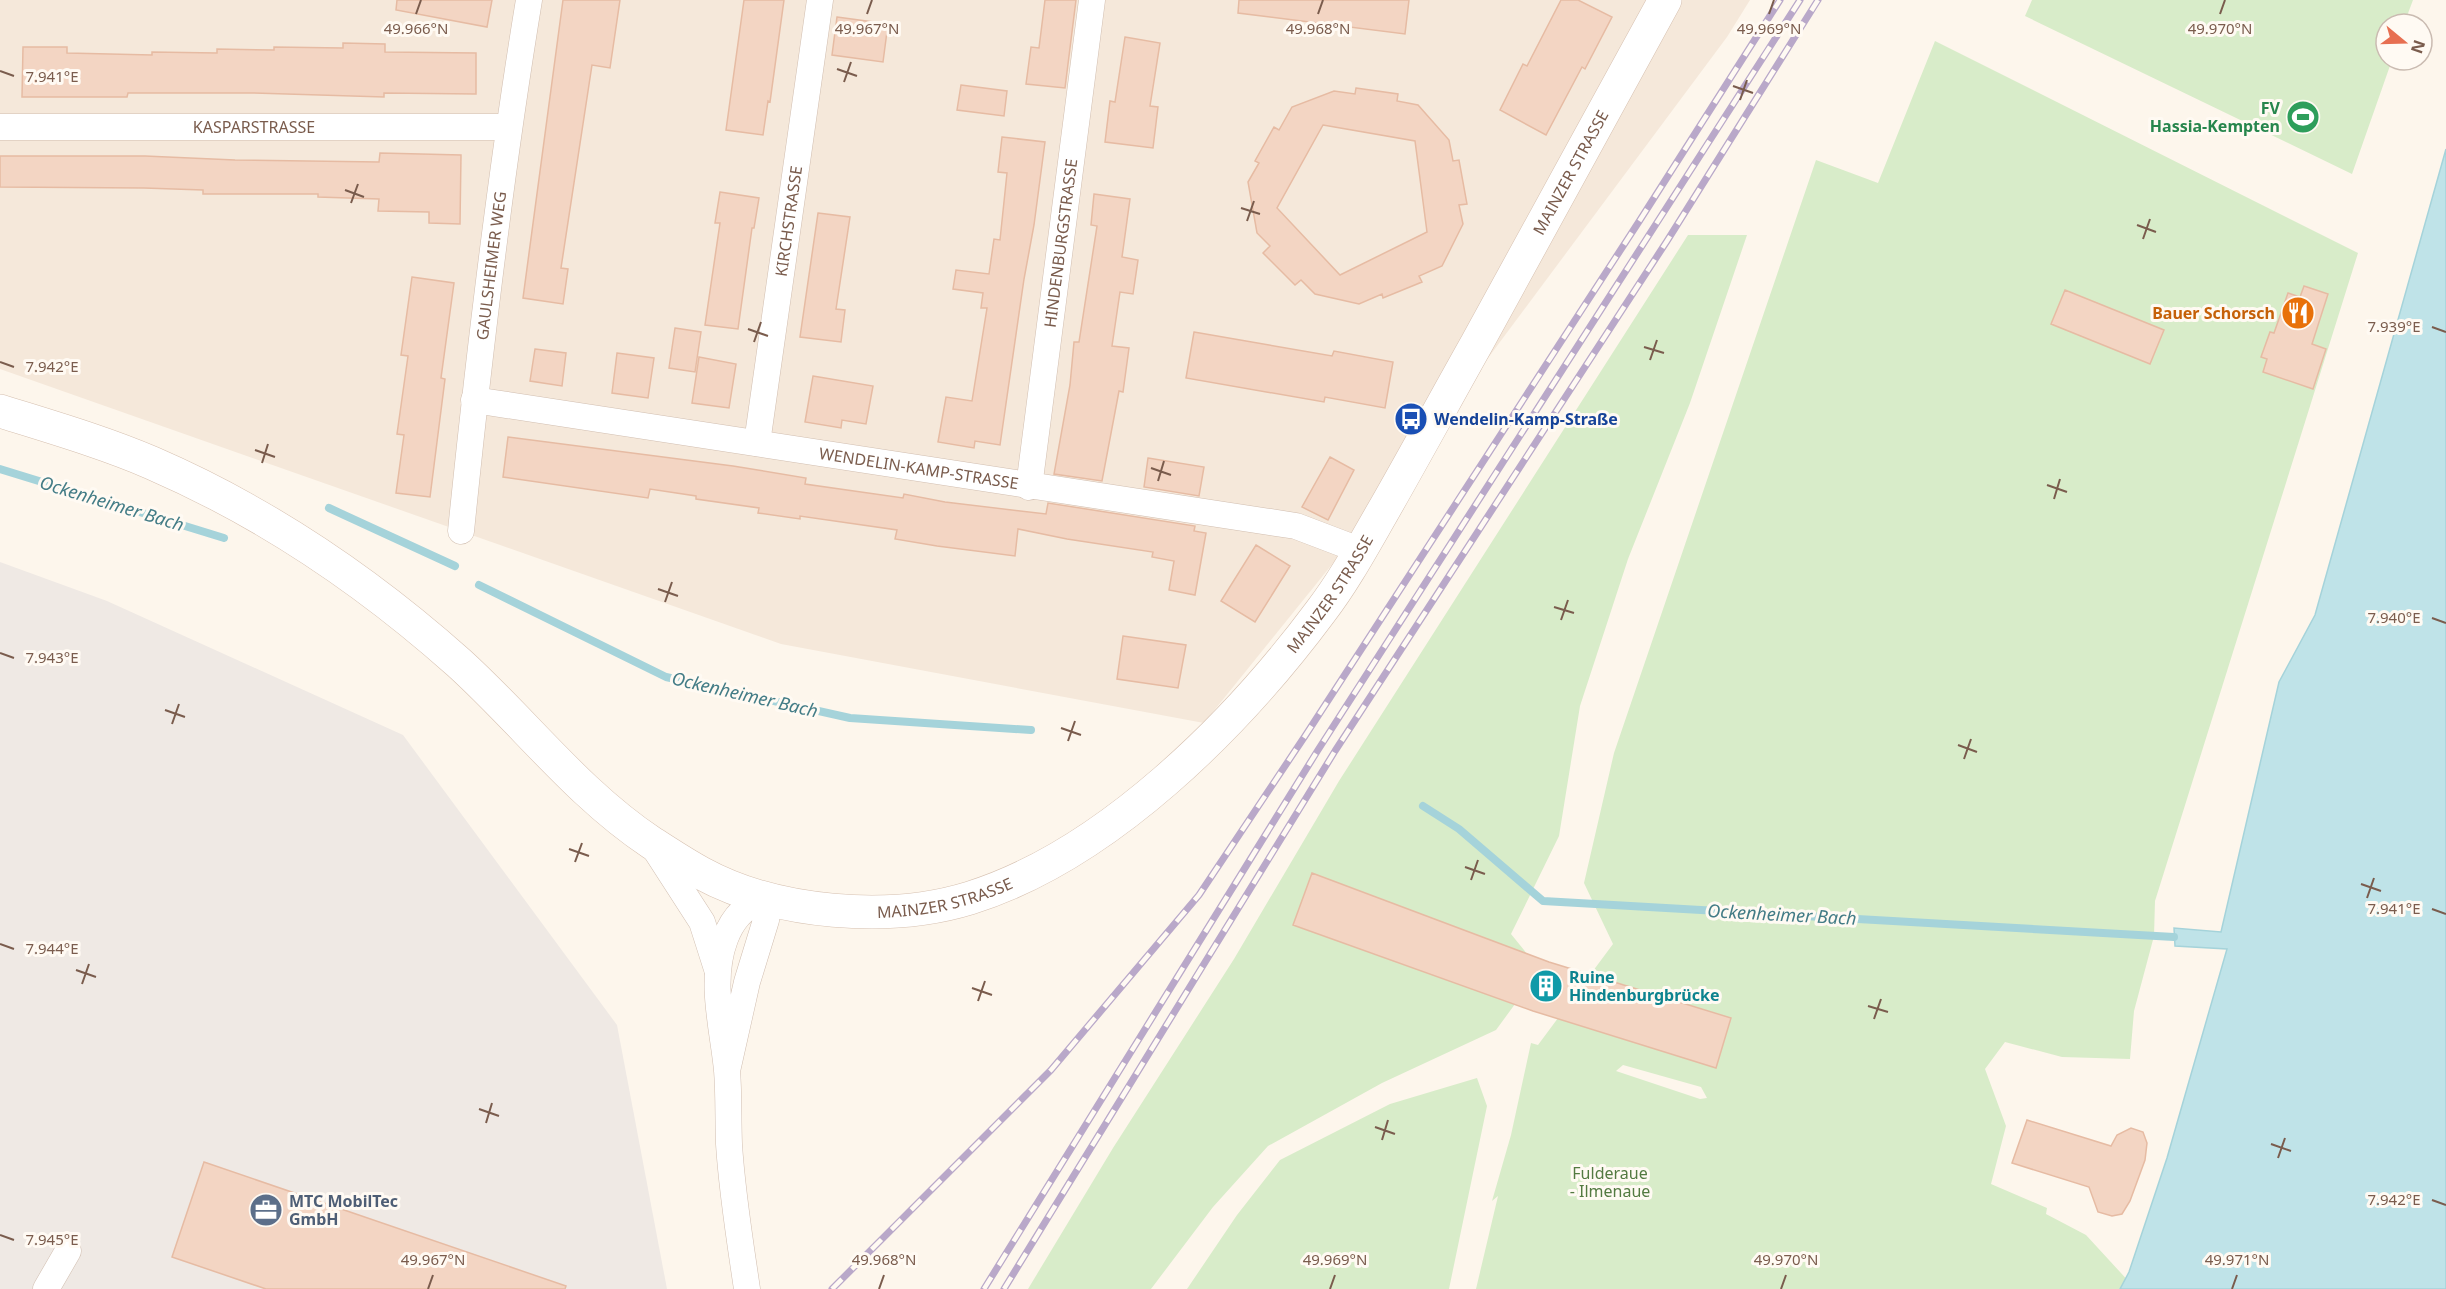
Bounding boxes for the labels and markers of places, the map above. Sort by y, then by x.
place label: FV Hassia-Kempten [2150,97,2281,137]
sports icon: FV Hassia-Kempten [2285,99,2321,135]
restaurant icon: Bauer Schorsch [2280,295,2316,331]
place label: Bauer Schorsch [2152,302,2275,324]
bus stop icon: Wendelin-Kamp-Straße [1393,401,1429,437]
place label: Wendelin-Kamp-Straße [1434,408,1618,430]
place label: Ruine Hindenburgbrücke [1569,966,1720,1006]
building icon: Ruine Hindenburgbrücke [1528,968,1564,1004]
place label: MTC MobilTec GmbH [289,1190,398,1230]
office icon: MTC MobilTec GmbH [248,1192,284,1228]

